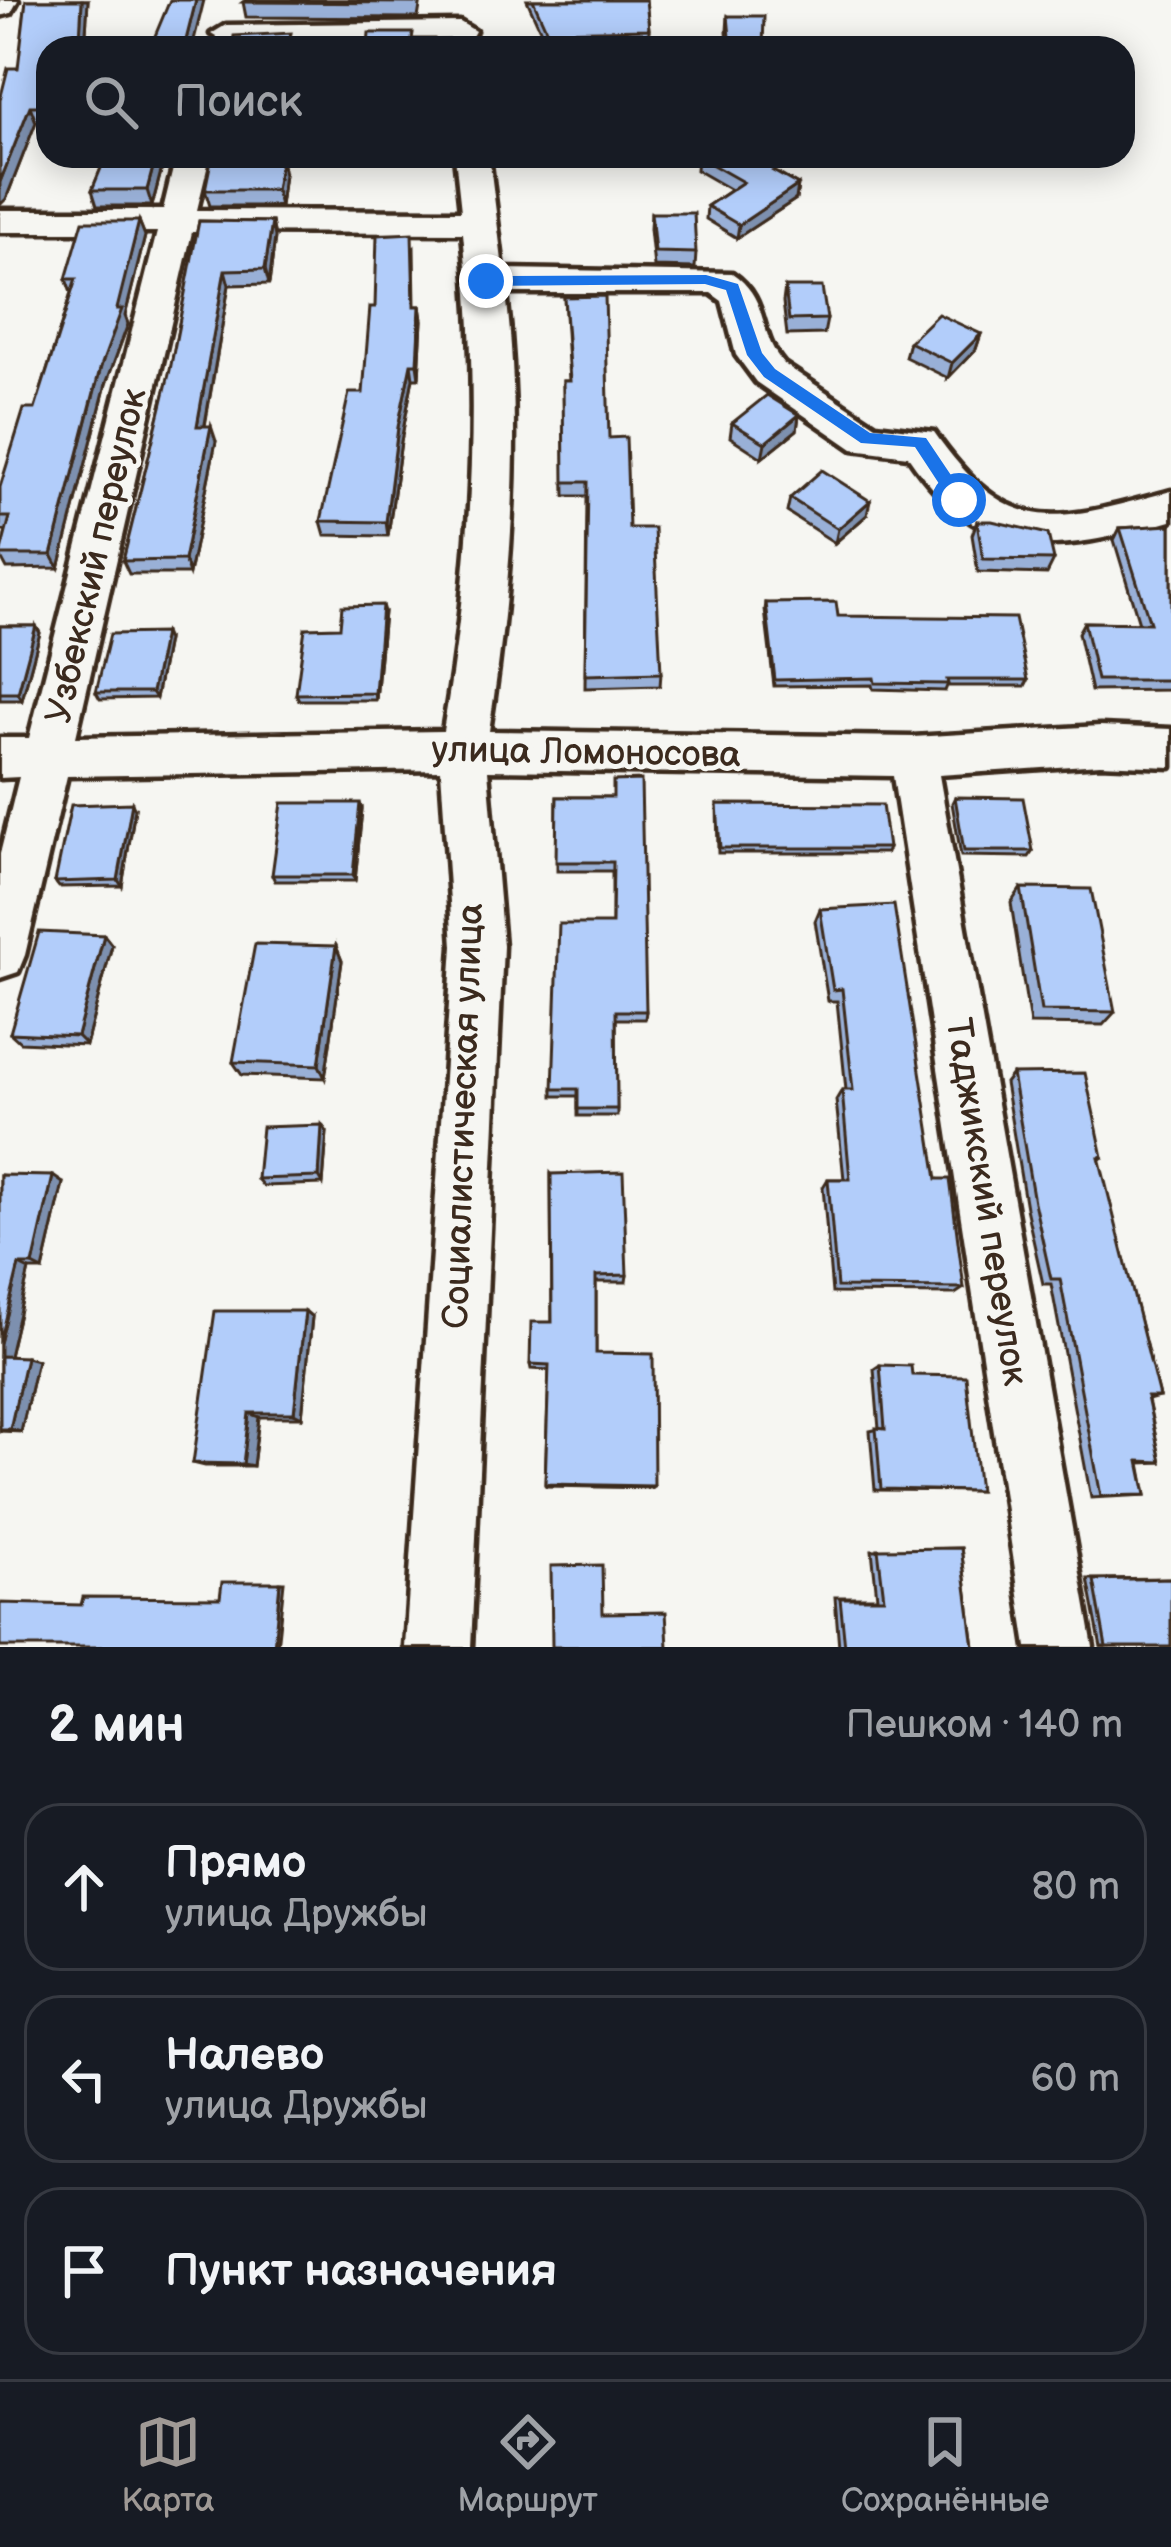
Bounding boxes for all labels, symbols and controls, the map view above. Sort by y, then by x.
search box [36,36,1135,168]
icon: search [78,69,144,135]
text: Поиск [174,75,302,130]
route end [459,254,513,308]
street label: Узбекский переулок [38,384,156,728]
route start [932,473,986,527]
street label: улица Ломоносова [431,729,741,777]
street label: Социалистическая улица [435,902,493,1330]
street label: Таджикский переулок [936,1015,1036,1389]
text: 2 мин [48,1695,185,1756]
text: Пешком · 140 m [846,1702,1123,1749]
text: Прямо [165,1836,306,1891]
icon: ahead [51,1854,117,1920]
text: 80 m [1032,1864,1120,1911]
text: улица Дружбы [165,1891,428,1938]
text: Налево [165,2028,324,2083]
icon: left [51,2046,117,2112]
text: 60 m [1030,2056,1120,2103]
text: улица Дружбы [165,2083,428,2130]
icon: arrive [51,2238,117,2304]
text: Пункт назначения [165,2244,557,2299]
tab: Карта [122,2409,214,2521]
tab: Маршрут [458,2409,598,2521]
tab: Сохранённые [841,2409,1049,2521]

